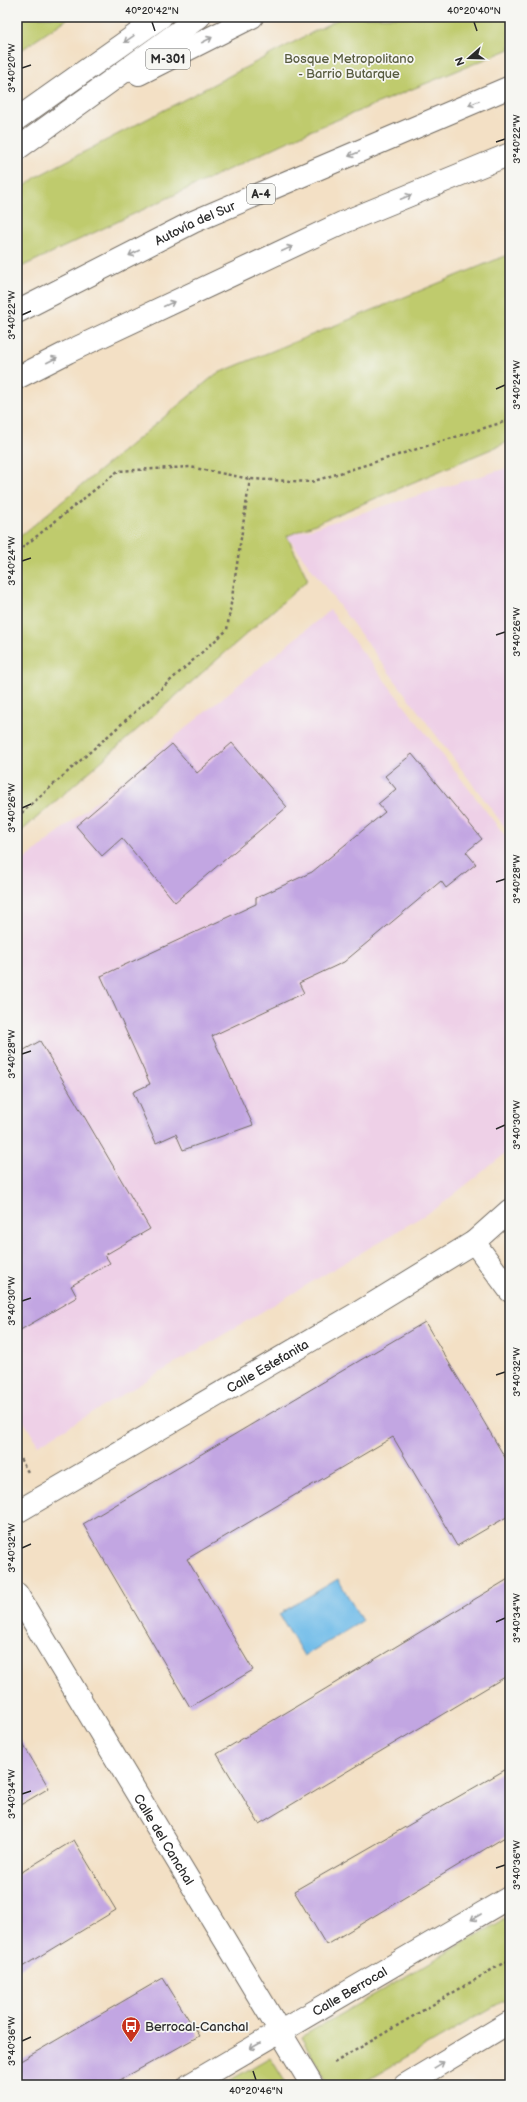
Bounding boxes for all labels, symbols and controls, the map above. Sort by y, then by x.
text: 40°20'42"N [125,5,179,17]
text: 40°20'40"N [447,5,501,17]
one-way arrow [124,35,135,43]
one-way arrow [200,36,212,43]
north arrow [449,38,489,78]
text: 3°40'20"W [6,43,18,93]
road number: M-301 [146,49,190,69]
park label: Bosque Metropolitano - Barrio Butarque [284,51,414,82]
text: N [453,55,468,67]
one-way arrow [469,99,481,107]
text: 3°40'22"W [511,114,523,164]
one-way arrow [349,150,361,158]
road number: A-4 [247,184,275,204]
one-way arrow [399,192,411,200]
street label: Autovía del Sur [152,198,238,249]
one-way arrow [280,245,292,252]
one-way arrow [128,249,140,257]
text: 3°40'22"W [6,290,18,340]
one-way arrow [163,300,175,307]
one-way arrow [45,356,57,364]
text: 3°40'24"W [511,360,523,410]
text: 3°40'24"W [6,536,18,586]
text: 3°40'26"W [511,607,523,657]
text: 3°40'26"W [6,783,18,833]
text: 3°40'28"W [511,854,523,904]
text: 3°40'28"W [6,1029,18,1079]
text: 3°40'30"W [511,1100,523,1150]
text: 3°40'30"W [6,1276,18,1326]
street label: Calle Estefanita [224,1336,312,1397]
text: 3°40'32"W [511,1347,523,1397]
text: 3°40'32"W [6,1523,18,1573]
text: 3°40'34"W [511,1593,523,1643]
text: 3°40'34"W [6,1769,18,1819]
street label: Calle del Canchal [130,1791,197,1888]
text: 3°40'36"W [511,1840,523,1890]
one-way arrow [470,1913,482,1921]
street label: Calle Berrocal [310,1964,390,2020]
bus stop icon: Berrocal-Canchal [120,2015,142,2043]
text: 3°40'36"W [6,2016,18,2066]
place label: Berrocal-Canchal [145,2019,248,2035]
one-way arrow [250,2042,261,2050]
one-way arrow [433,2061,444,2069]
text: 40°20'46"N [229,2085,283,2097]

